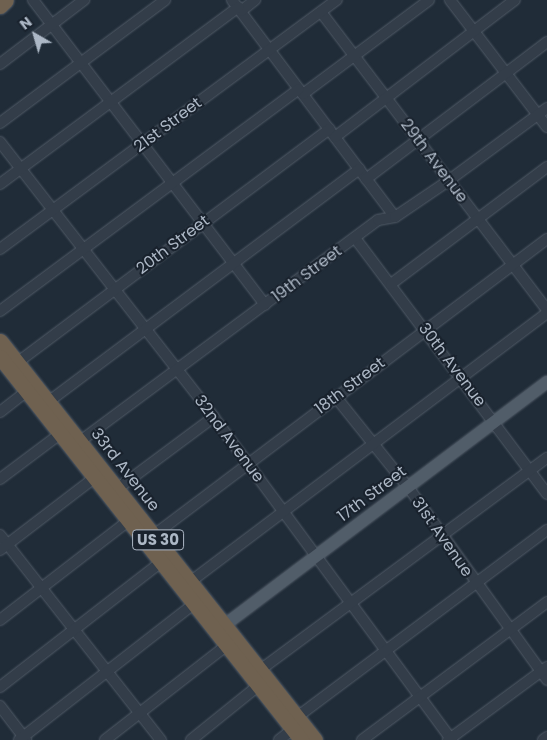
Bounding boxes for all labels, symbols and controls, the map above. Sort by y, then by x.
north arrow [10,10,60,60]
text: N [15,12,36,34]
street label: 21st Street [130,93,206,157]
street label: 29th Avenue [396,115,472,207]
street label: 20th Street [133,211,213,279]
street label: 19th Street [268,242,346,306]
street label: 30th Avenue [414,319,490,411]
street label: 18th Street [311,354,389,418]
street label: 32nd Avenue [190,392,268,486]
street label: 33rd Avenue [87,425,163,515]
street label: 17th Street [334,462,410,526]
street label: 31st Avenue [407,493,477,581]
road number: US 30 [132,528,184,552]

